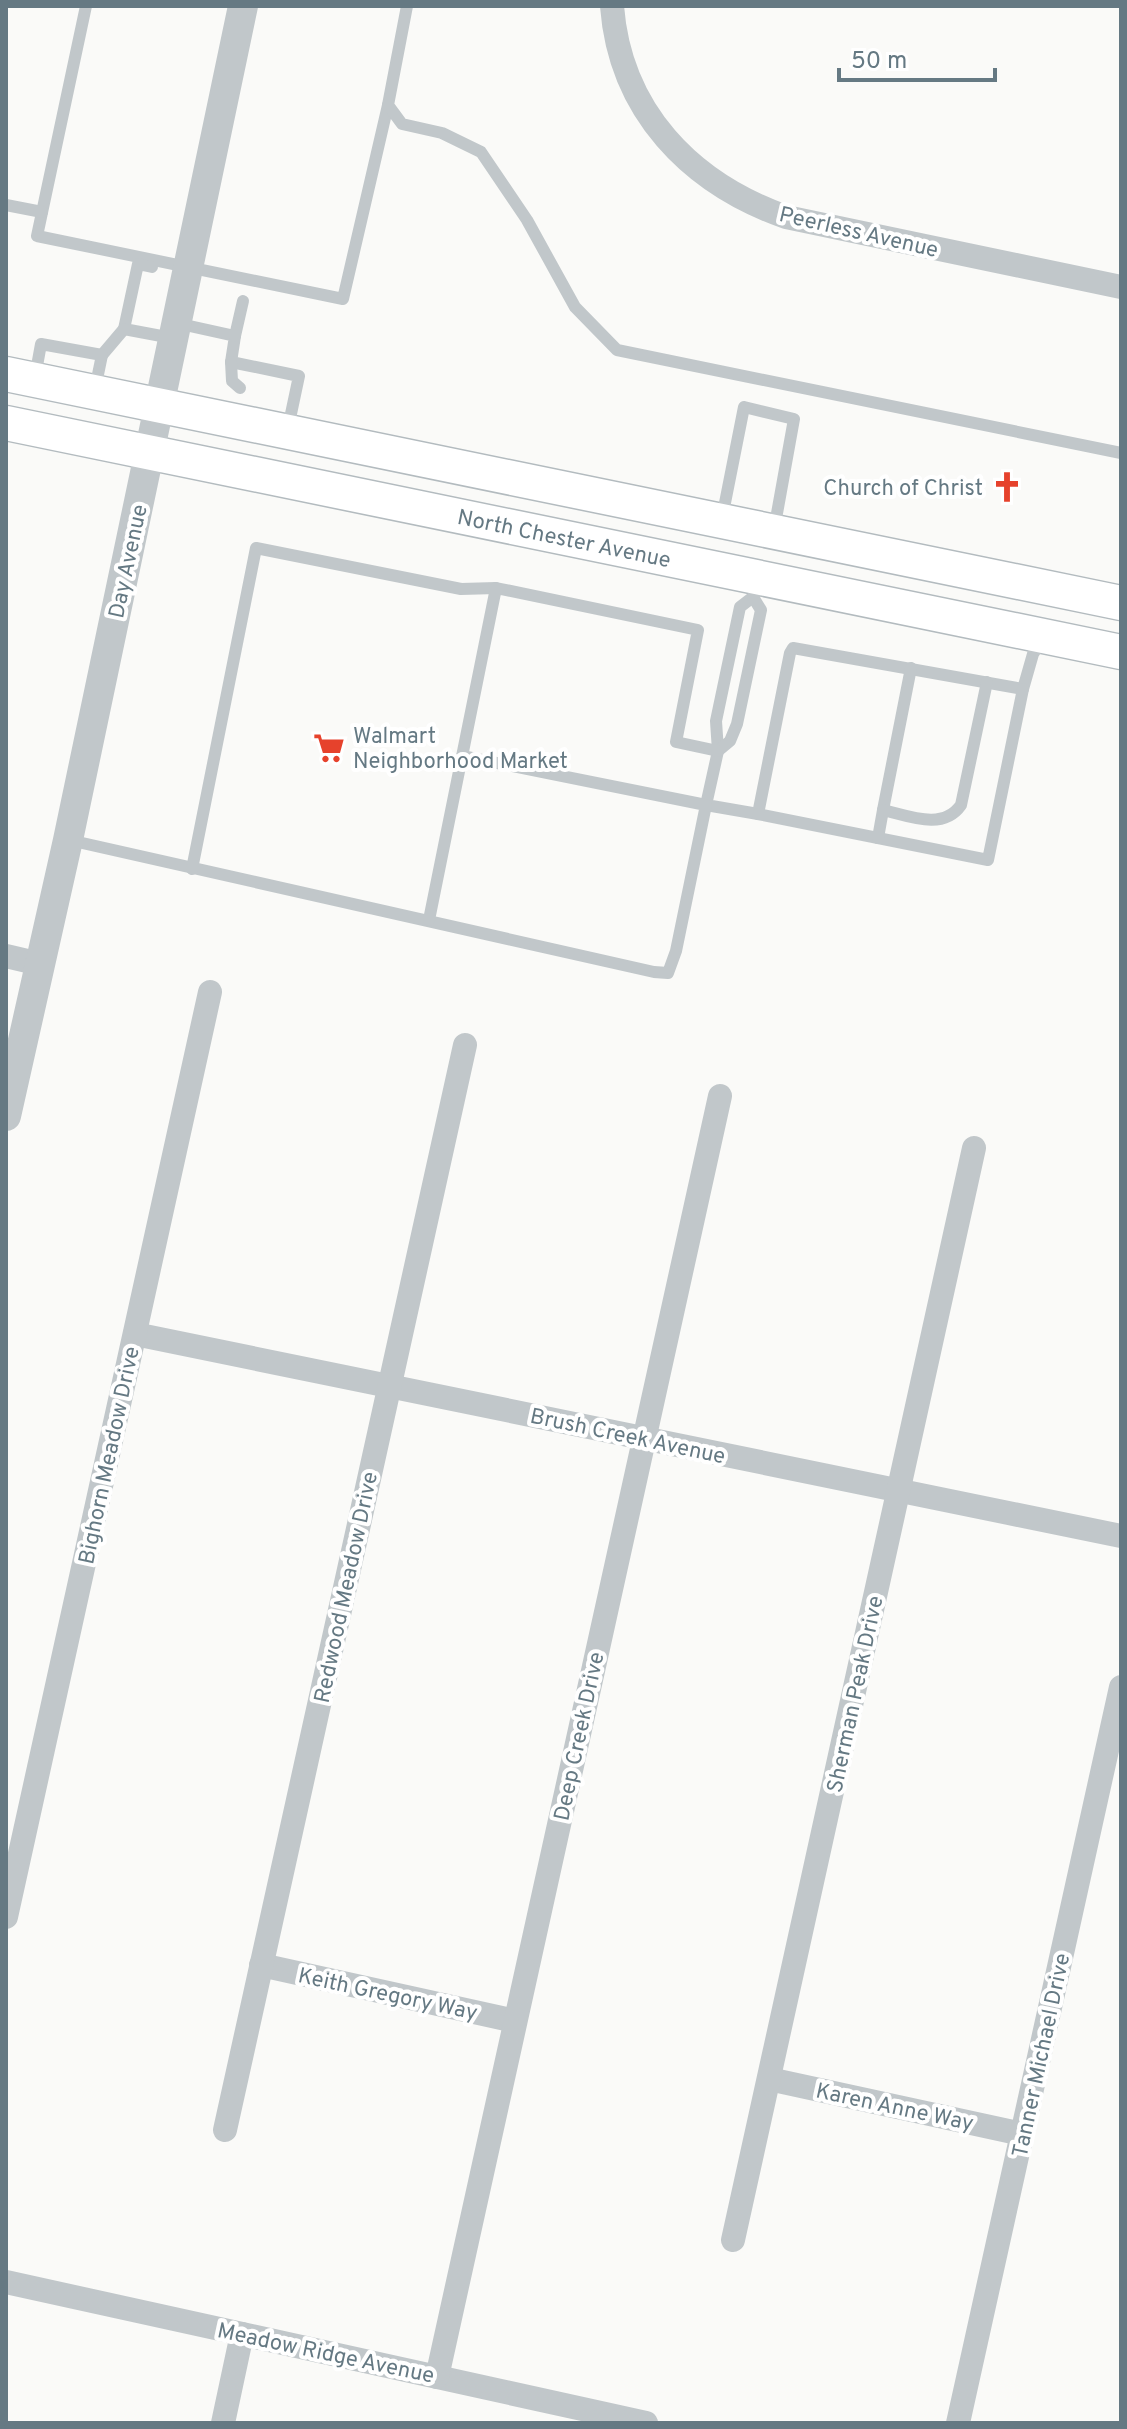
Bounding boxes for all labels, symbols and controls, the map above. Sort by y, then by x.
scale bar [839,32,995,82]
text: 50 m [851,47,907,77]
street label: Peerless Avenue [776,202,941,265]
church icon: Church of Christ [990,470,1024,504]
place label: Church of Christ [823,476,983,503]
street label: Day Avenue [104,502,155,621]
street label: North Chester Avenue [455,505,673,575]
place label: Walmart Neighborhood Market [353,724,568,776]
supermarket icon: Walmart Neighborhood Market [312,731,346,765]
street label: Bighorn Meadow Drive [74,1344,147,1567]
street label: Brush Creek Avenue [527,1404,728,1471]
street label: Redwood Meadow Drive [310,1469,385,1706]
street label: Sherman Peak Drive [822,1594,891,1796]
street label: Deep Creek Drive [549,1650,612,1823]
street label: Tanner Michael Drive [1008,1951,1077,2160]
street label: Keith Gregory Way [295,1963,480,2028]
street label: Karen Anne Way [813,2079,976,2138]
street label: Meadow Ridge Avenue [214,2318,436,2391]

